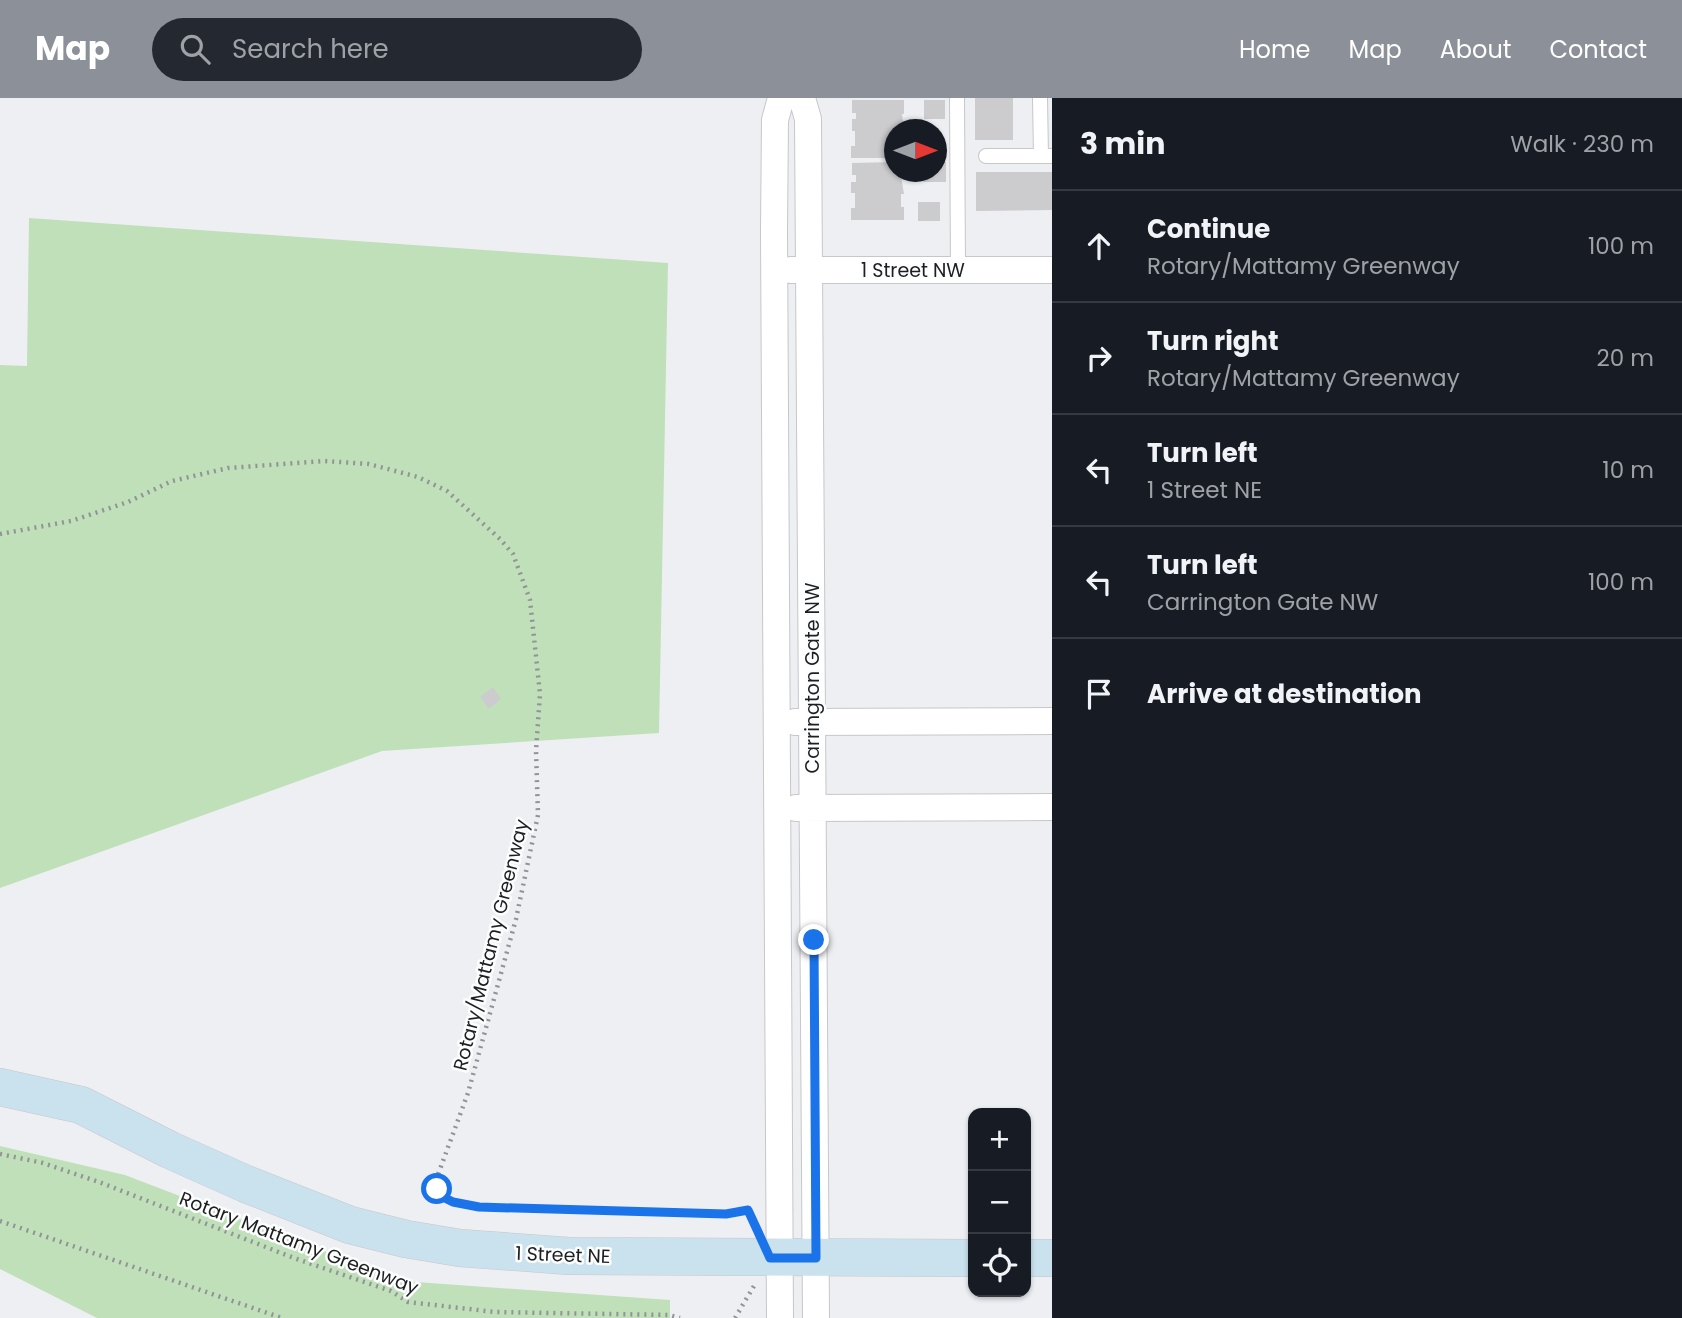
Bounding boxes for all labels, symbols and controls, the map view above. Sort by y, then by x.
search box [152,18,642,81]
text: Map [35,25,110,72]
icon: search [176,30,214,68]
text: Search here [232,31,389,67]
text: Home [1239,33,1311,66]
text: Map [1349,33,1402,66]
text: About [1440,33,1511,66]
text: Contact [1549,33,1647,66]
north arrow [884,119,947,182]
text: 3 min [1080,122,1165,165]
text: Walk · 230 m [1510,128,1654,160]
text: Continue [1147,211,1270,247]
icon: ahead [1080,227,1118,265]
text: 100 m [1588,230,1654,262]
text: Rotary/Mattamy Greenway [1147,250,1460,282]
street label: 1 Street NW [861,257,965,284]
text: Turn right [1147,323,1279,359]
icon: right [1080,339,1118,377]
text: 20 m [1596,342,1654,374]
text: Rotary/Mattamy Greenway [1147,362,1460,394]
text: Turn left [1147,435,1258,471]
icon: left [1080,451,1118,489]
text: 10 m [1602,454,1654,486]
text: 1 Street NE [1147,474,1262,506]
text: Turn left [1147,547,1258,583]
icon: left [1080,563,1118,601]
text: 100 m [1588,566,1654,598]
street label: Carrington Gate NW [799,582,826,773]
text: Carrington Gate NW [1147,586,1378,618]
icon: arrive [1080,675,1118,713]
text: Arrive at destination [1147,676,1422,712]
street label: Rotary/Mattamy Greenway [447,816,535,1074]
route end [798,924,829,955]
map controls [968,1108,1031,1297]
button: + [968,1108,1031,1171]
button: − [968,1171,1031,1234]
route start [421,1173,452,1204]
street label: Rotary Mattamy Greenway [175,1185,423,1301]
button: locate [968,1234,1031,1297]
street label: 1 Street NE [515,1240,611,1270]

